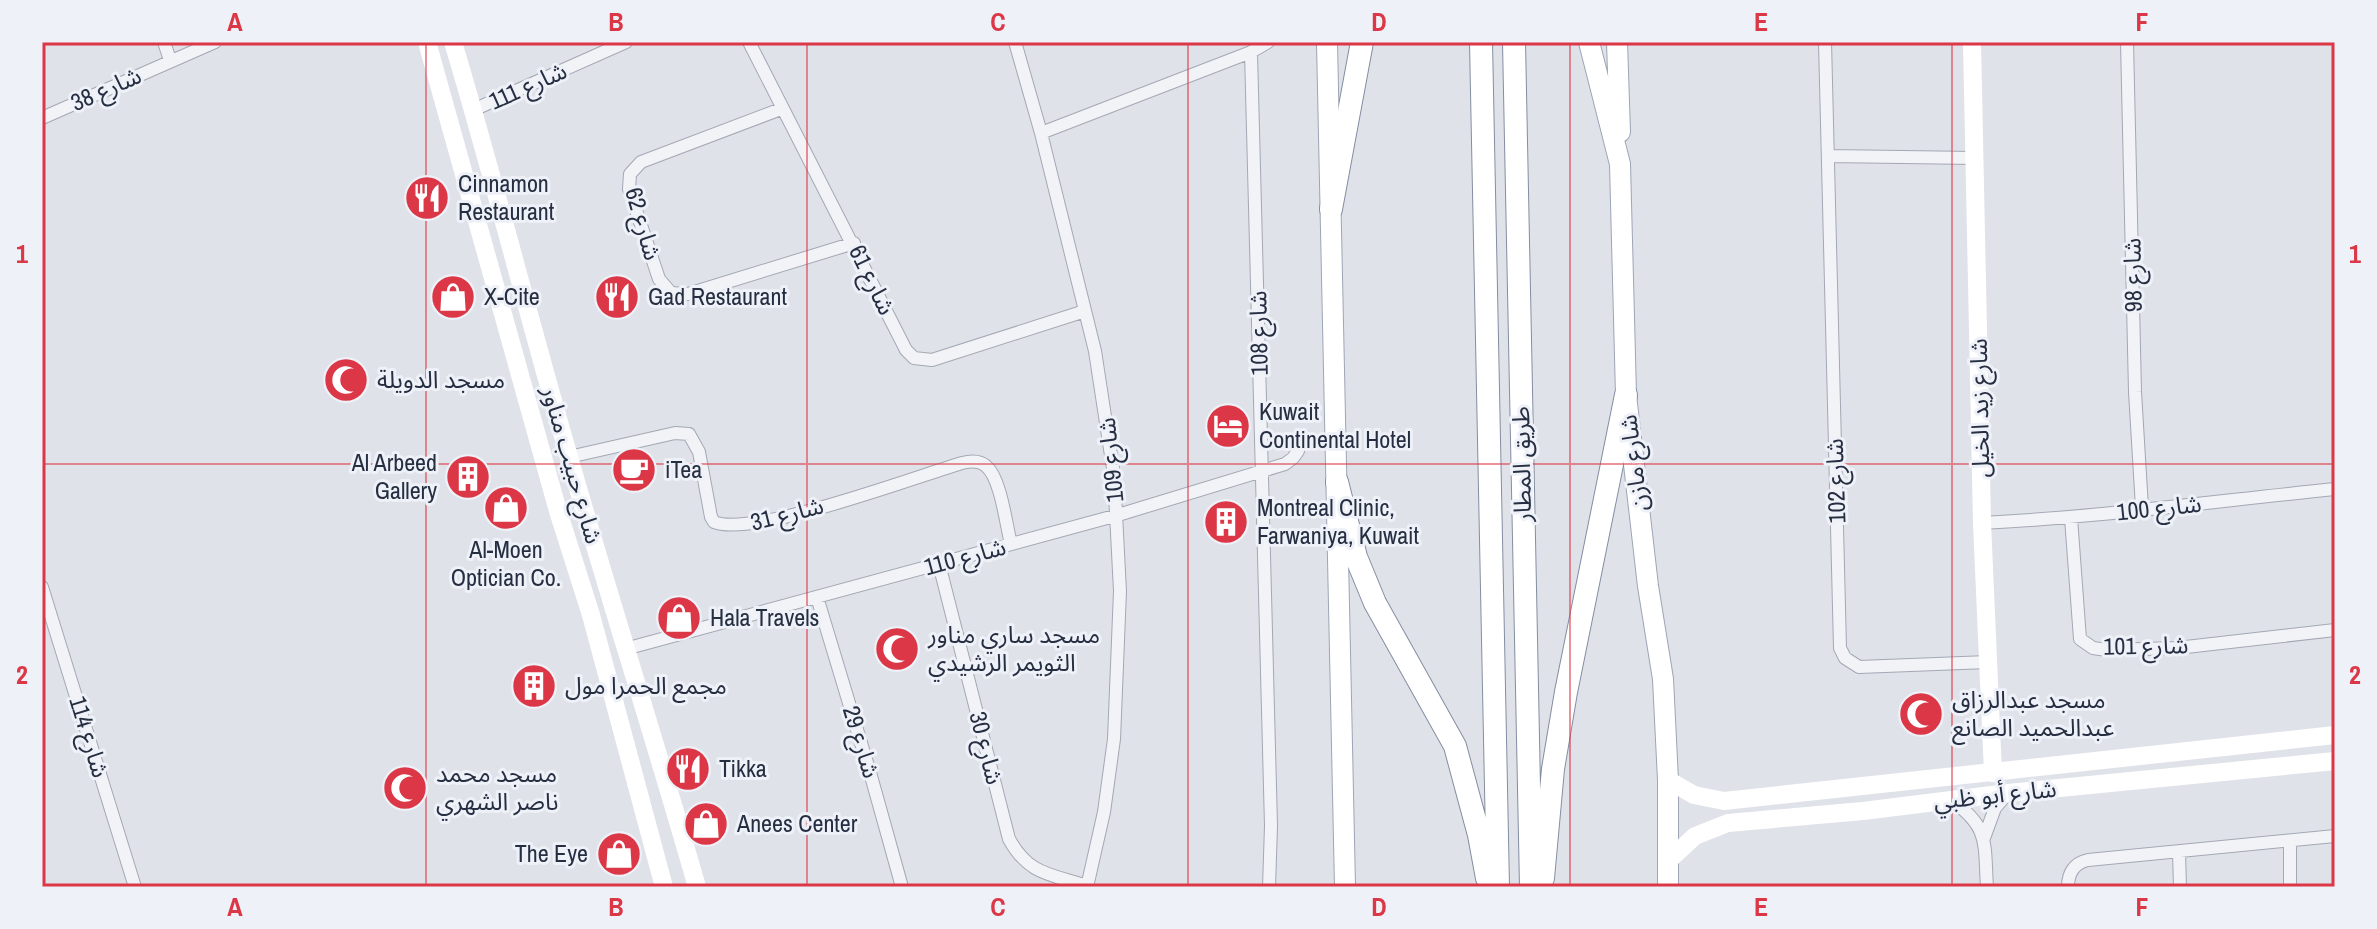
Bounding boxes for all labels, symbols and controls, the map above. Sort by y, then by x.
text: A [227,4,243,39]
text: B [608,4,624,39]
text: C [990,4,1006,39]
text: D [1371,4,1387,39]
text: E [1754,4,1768,39]
text: F [2135,4,2149,39]
street label: شارع 111 [484,54,572,118]
street label: شارع 38 [65,58,147,120]
place label: Cinnamon Restaurant [458,167,555,227]
restaurant icon: Cinnamon Restaurant [403,174,451,222]
street label: شارع 62 [616,184,670,264]
text: 1 [16,236,28,271]
text: 1 [2349,236,2361,271]
street label: شارع 98 [2115,238,2151,312]
street label: شارع 61 [840,239,904,321]
shop icon: X-Cite [429,273,477,321]
restaurant icon: Gad Restaurant [593,273,641,321]
place label: X-Cite [484,280,540,312]
place label: Gad Restaurant [648,280,787,312]
street label: شارع 108 [1241,290,1277,376]
street label: شارع زيد الخيل [1962,338,1998,478]
mosque icon: مسجد الدويلة [322,356,370,404]
place label: مسجد الدويلة [377,363,505,395]
street label: شارع حبيب مناور [533,381,611,548]
place label: Kuwait Continental Hotel [1259,395,1411,455]
hotel icon: Kuwait Continental Hotel [1204,402,1252,450]
street label: طريق المطار [1504,406,1538,523]
street label: شارع مازن [1611,413,1657,513]
street label: شارع 109 [1090,416,1132,504]
street label: شارع 102 [1818,438,1854,524]
place label: Al Arbeed Gallery [351,446,437,506]
cafe icon: iTea [610,446,658,494]
building icon: Al Arbeed Gallery [444,453,492,501]
place label: iTea [665,453,702,485]
shop icon: Al-Moen Optician Co. [482,484,530,532]
street label: شارع 100 [2115,487,2203,529]
street label: شارع 31 [747,489,827,539]
place label: Montreal Clinic, Farwaniya, Kuwait [1257,491,1420,551]
building icon: Montreal Clinic, Farwaniya, Kuwait [1202,498,1250,546]
street label: شارع 110 [920,530,1010,584]
place label: Al-Moen Optician Co. [451,533,561,593]
shop icon: Hala Travels [655,594,703,642]
place label: Hala Travels [710,601,819,633]
place label: مسجد ساري مناور الثويمر الرشيدي [927,618,1100,682]
mosque icon: مسجد ساري مناور الثويمر الرشيدي [873,625,921,673]
street label: شارع 101 [2103,628,2189,664]
text: 2 [16,657,28,692]
text: 2 [2349,657,2361,692]
building icon: مجمع الحمرا مول [510,662,558,710]
place label: مجمع الحمرا مول [565,669,727,703]
place label: مسجد عبدالرزاق عبدالحميد الصانع [1952,683,2114,745]
mosque icon: مسجد عبدالرزاق عبدالحميد الصانع [1897,690,1945,738]
street label: شارع 114 [61,692,117,782]
street label: شارع 29 [834,702,888,782]
street label: شارع 30 [961,708,1011,788]
restaurant icon: Tikka [664,745,712,793]
place label: Tikka [719,752,767,784]
place label: مسجد محمد ناصر الشهري [436,757,558,821]
mosque icon: مسجد محمد ناصر الشهري [381,764,429,812]
street label: شارع أبو ظبي [1932,772,2058,820]
shop icon: Anees Center [682,800,730,848]
place label: Anees Center [736,807,858,839]
shop icon: The Eye [595,830,643,878]
place label: The Eye [515,837,588,869]
text: A [227,889,243,924]
text: B [608,889,624,924]
text: C [990,889,1006,924]
text: D [1371,889,1387,924]
text: E [1754,889,1768,924]
text: F [2135,889,2149,924]

